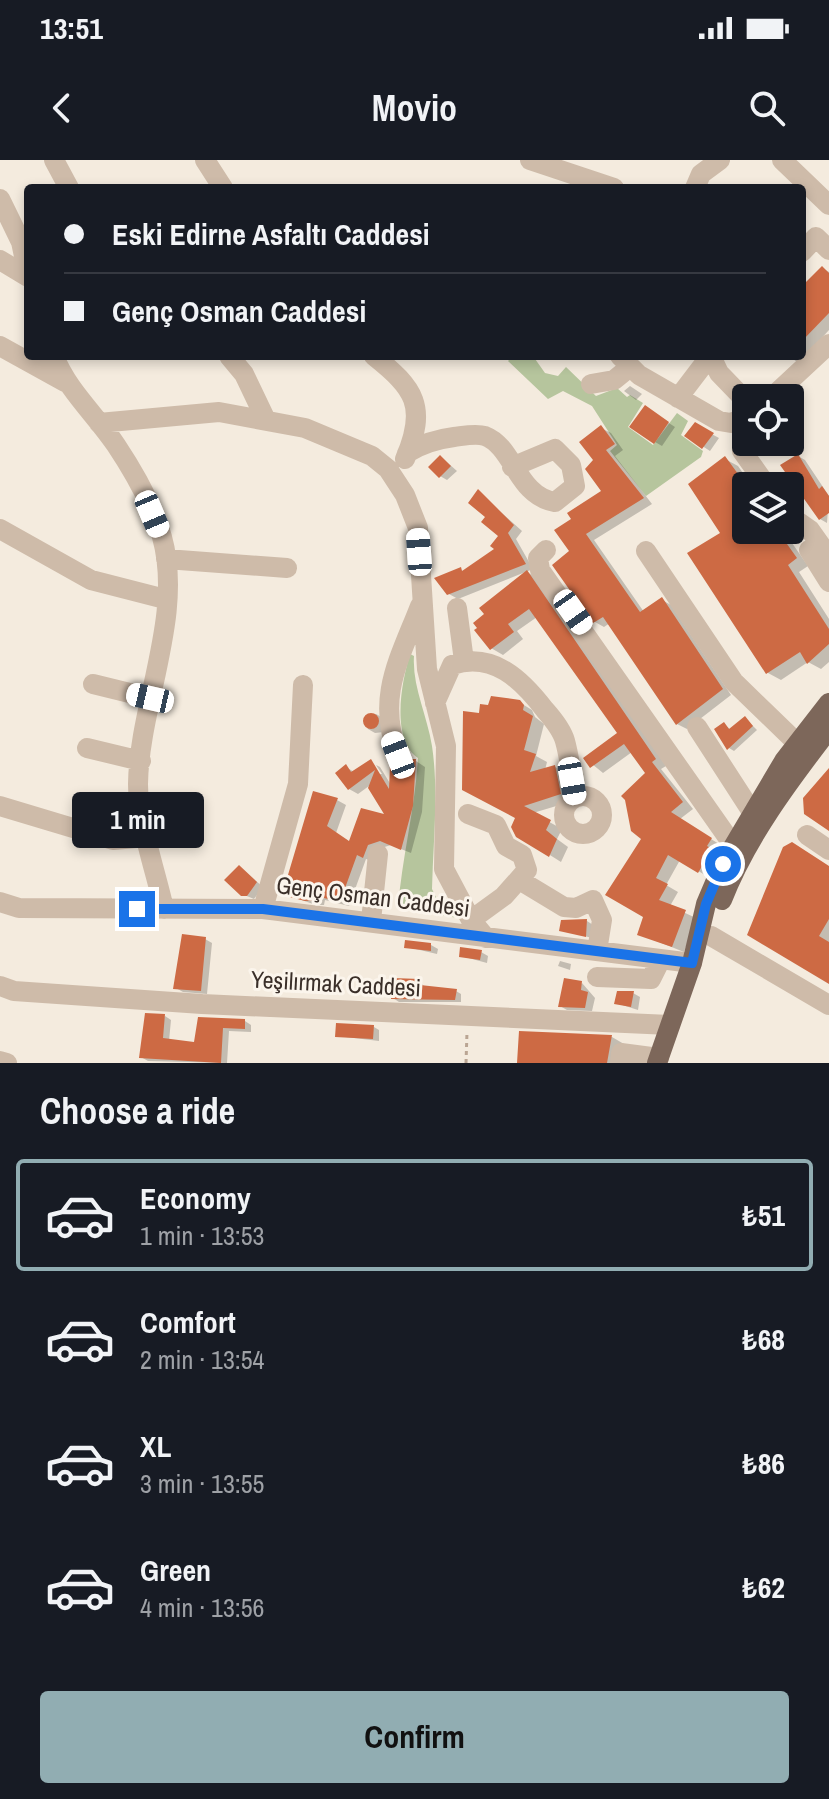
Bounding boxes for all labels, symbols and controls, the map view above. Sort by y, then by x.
text: 13:51 [40,8,103,48]
text: Movio [372,84,457,132]
icon: back [40,86,84,130]
icon: search [745,86,789,130]
text: Eski Edirne Asfaltı Caddesi [112,214,430,254]
text: Genç Osman Caddesi [112,291,366,331]
map controls [732,384,804,544]
button: locate [732,384,804,456]
button: layers [732,472,804,544]
car [132,487,172,541]
car [405,527,433,577]
car [549,585,597,639]
car [124,681,176,715]
car [378,728,418,782]
car [556,755,588,807]
callout: 1 min [71,793,203,849]
text: 1 min [110,802,166,837]
route start [705,846,741,882]
street label: Genç Osman Caddesi [275,868,472,924]
route end [119,891,155,927]
street label: Yeşilırmak Caddesi [250,963,422,1003]
text: Choose a ride [40,1087,235,1135]
text: Economy [140,1178,251,1218]
icon: car [44,1179,116,1251]
text: ₺51 [743,1195,785,1235]
text: 1 min · 13:53 [140,1218,264,1253]
text: Comfort [140,1302,236,1342]
icon: car [44,1303,116,1375]
text: ₺68 [743,1319,785,1359]
text: 2 min · 13:54 [140,1342,264,1377]
text: XL [140,1426,171,1466]
icon: car [44,1427,116,1499]
text: ₺86 [743,1443,785,1483]
text: 3 min · 13:55 [140,1466,264,1501]
text: Green [140,1550,211,1590]
icon: car [44,1551,116,1623]
text: ₺62 [743,1567,785,1607]
text: 4 min · 13:56 [140,1590,264,1625]
button: Confirm [40,1691,789,1783]

